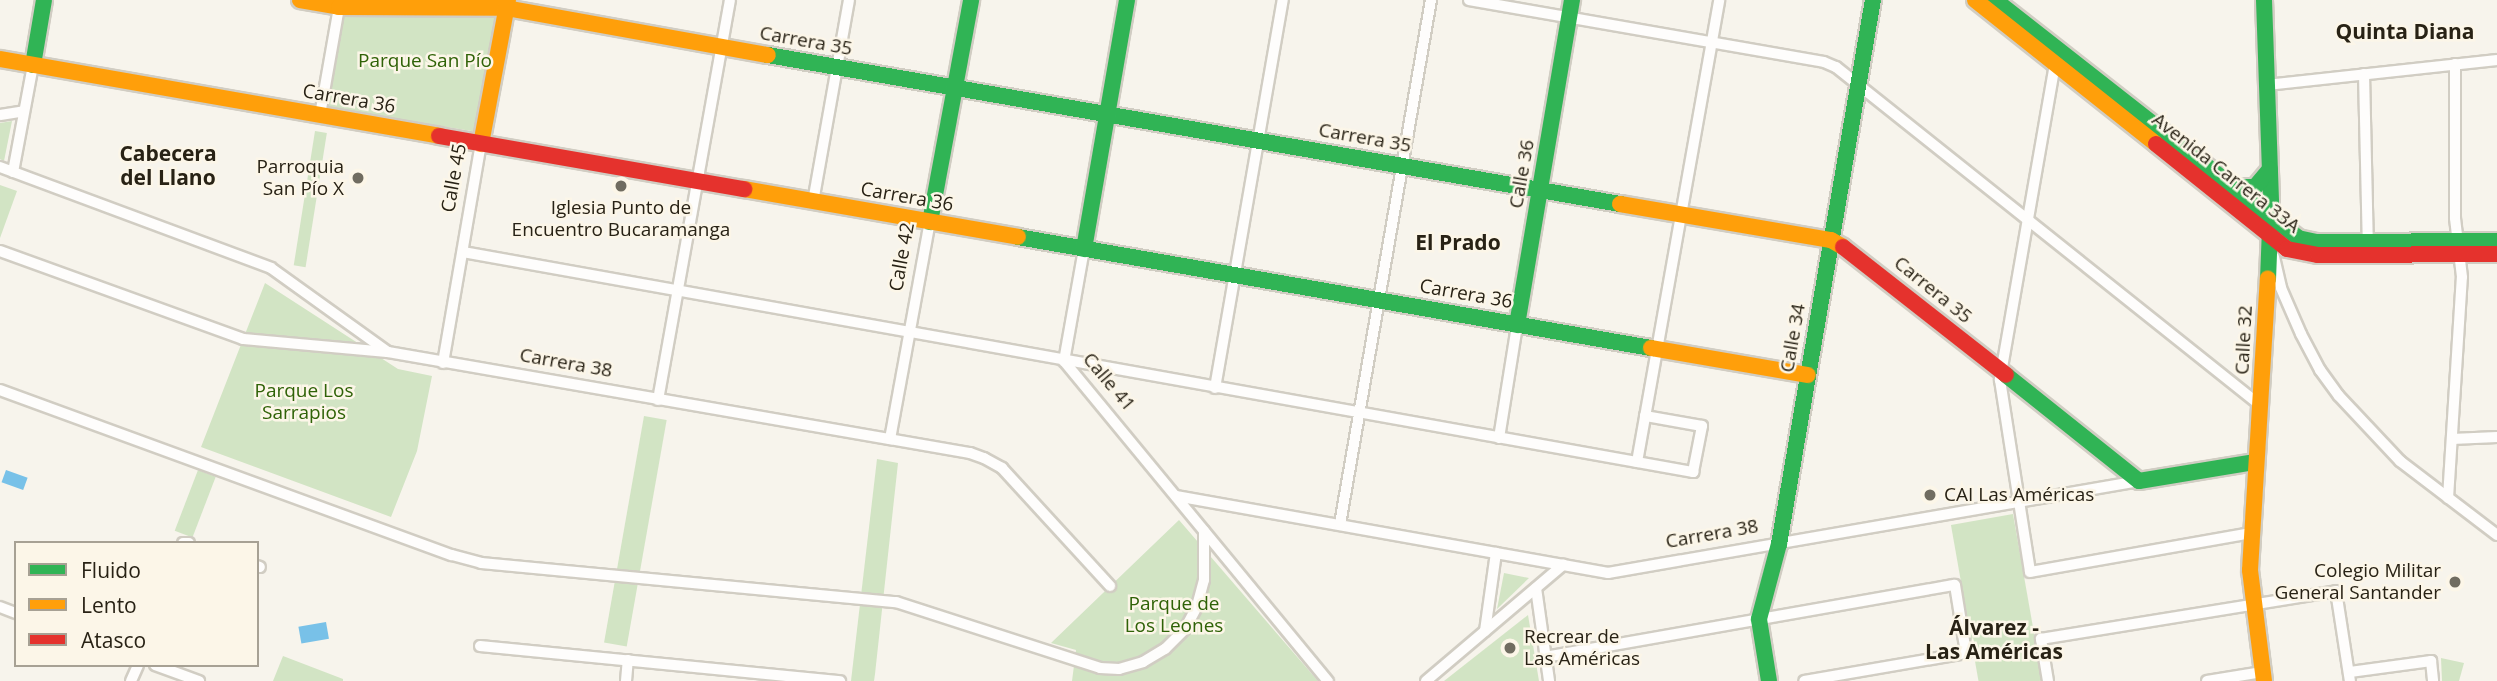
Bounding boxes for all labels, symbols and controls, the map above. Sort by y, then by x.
district label: Quinta Diana [2335,18,2475,44]
street label: Carrera 35 [758,22,854,60]
park label: Parque San Pío [358,50,492,72]
street label: Carrera 36 [301,80,397,118]
street label: Avenida Carrera 33A [2147,108,2305,238]
street label: Carrera 35 [1317,119,1413,157]
street label: Calle 36 [1505,138,1539,210]
district label: Cabecera del Llano [119,140,217,190]
street label: Calle 45 [437,142,471,214]
place label: Parroquia San Pío X [256,156,344,200]
marker: Parroquia San Pío X [350,170,366,186]
marker: Iglesia Punto de Encuentro Bucaramanga [613,178,629,194]
street label: Carrera 36 [859,178,955,216]
place label: Iglesia Punto de Encuentro Bucaramanga [512,197,730,241]
street label: Calle 42 [885,221,919,293]
district label: El Prado [1415,229,1501,255]
street label: Carrera 35 [1889,252,1977,328]
street label: Carrera 36 [1418,275,1514,313]
street label: Calle 34 [1776,302,1810,374]
street label: Calle 32 [2231,305,2257,375]
street label: Carrera 38 [518,344,614,382]
street label: Calle 41 [1078,348,1140,416]
park label: Parque Los Sarrapios [254,380,354,424]
place label: CAI Las Américas [1944,484,2094,506]
marker: CAI Las Américas [1922,487,1938,503]
street label: Carrera 38 [1664,515,1760,553]
legend [14,541,259,667]
text: Fluido [81,556,141,584]
place label: Colegio Militar General Santander [2274,560,2441,604]
marker: Colegio Militar General Santander [2447,574,2463,590]
text: Lento [81,591,137,619]
park label: Parque de Los Leones [1125,593,1223,637]
district label: Álvarez - Las Américas [1925,614,2063,664]
text: Atasco [81,626,146,654]
place label: Recrear de Las Américas [1524,626,1640,670]
marker: Recrear de Las Américas [1502,640,1518,656]

